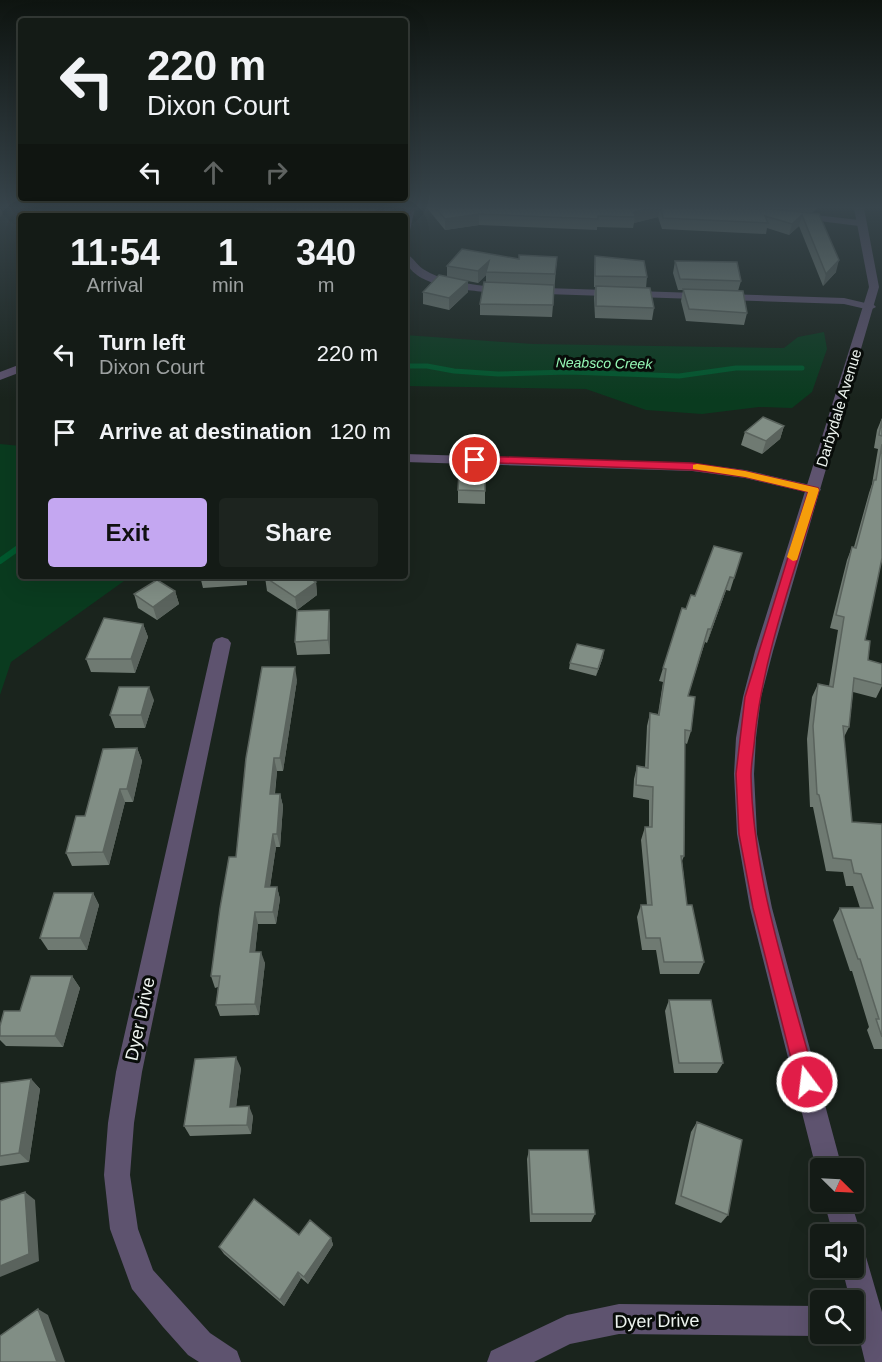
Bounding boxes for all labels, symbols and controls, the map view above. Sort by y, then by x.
icon: left [48,42,126,120]
text: 220 m [147,42,266,89]
text: Dixon Court [147,91,290,121]
icon: left [134,156,167,189]
icon: ahead [197,156,230,189]
icon: right [260,156,293,189]
text: 11:54 [70,232,160,273]
text: 1 [218,232,238,273]
text: 340 [296,232,356,273]
text: Arrival [87,274,143,296]
text: min [212,274,244,296]
text: m [318,274,334,296]
text: Turn left [99,330,185,355]
icon: left [48,338,81,371]
text: 220 m [317,341,378,366]
street label: Darbydale Avenue [813,347,865,469]
water label: Neabsco Creek [556,354,653,372]
text: Dixon Court [99,356,205,378]
icon: arrive [48,416,81,449]
text: Arrive at destination [99,419,312,444]
text: 120 m [330,419,391,444]
pin [449,434,500,485]
icon: arrive [458,443,491,476]
button: Exit [48,498,207,567]
button: Share [219,498,378,567]
street label: Dyer Drive [121,975,159,1063]
position arrow [775,1050,839,1114]
north arrow [810,1158,864,1212]
map controls [810,1158,864,1344]
button: sound [810,1224,864,1278]
button: search [810,1290,864,1344]
street label: Dyer Drive [614,1310,700,1332]

